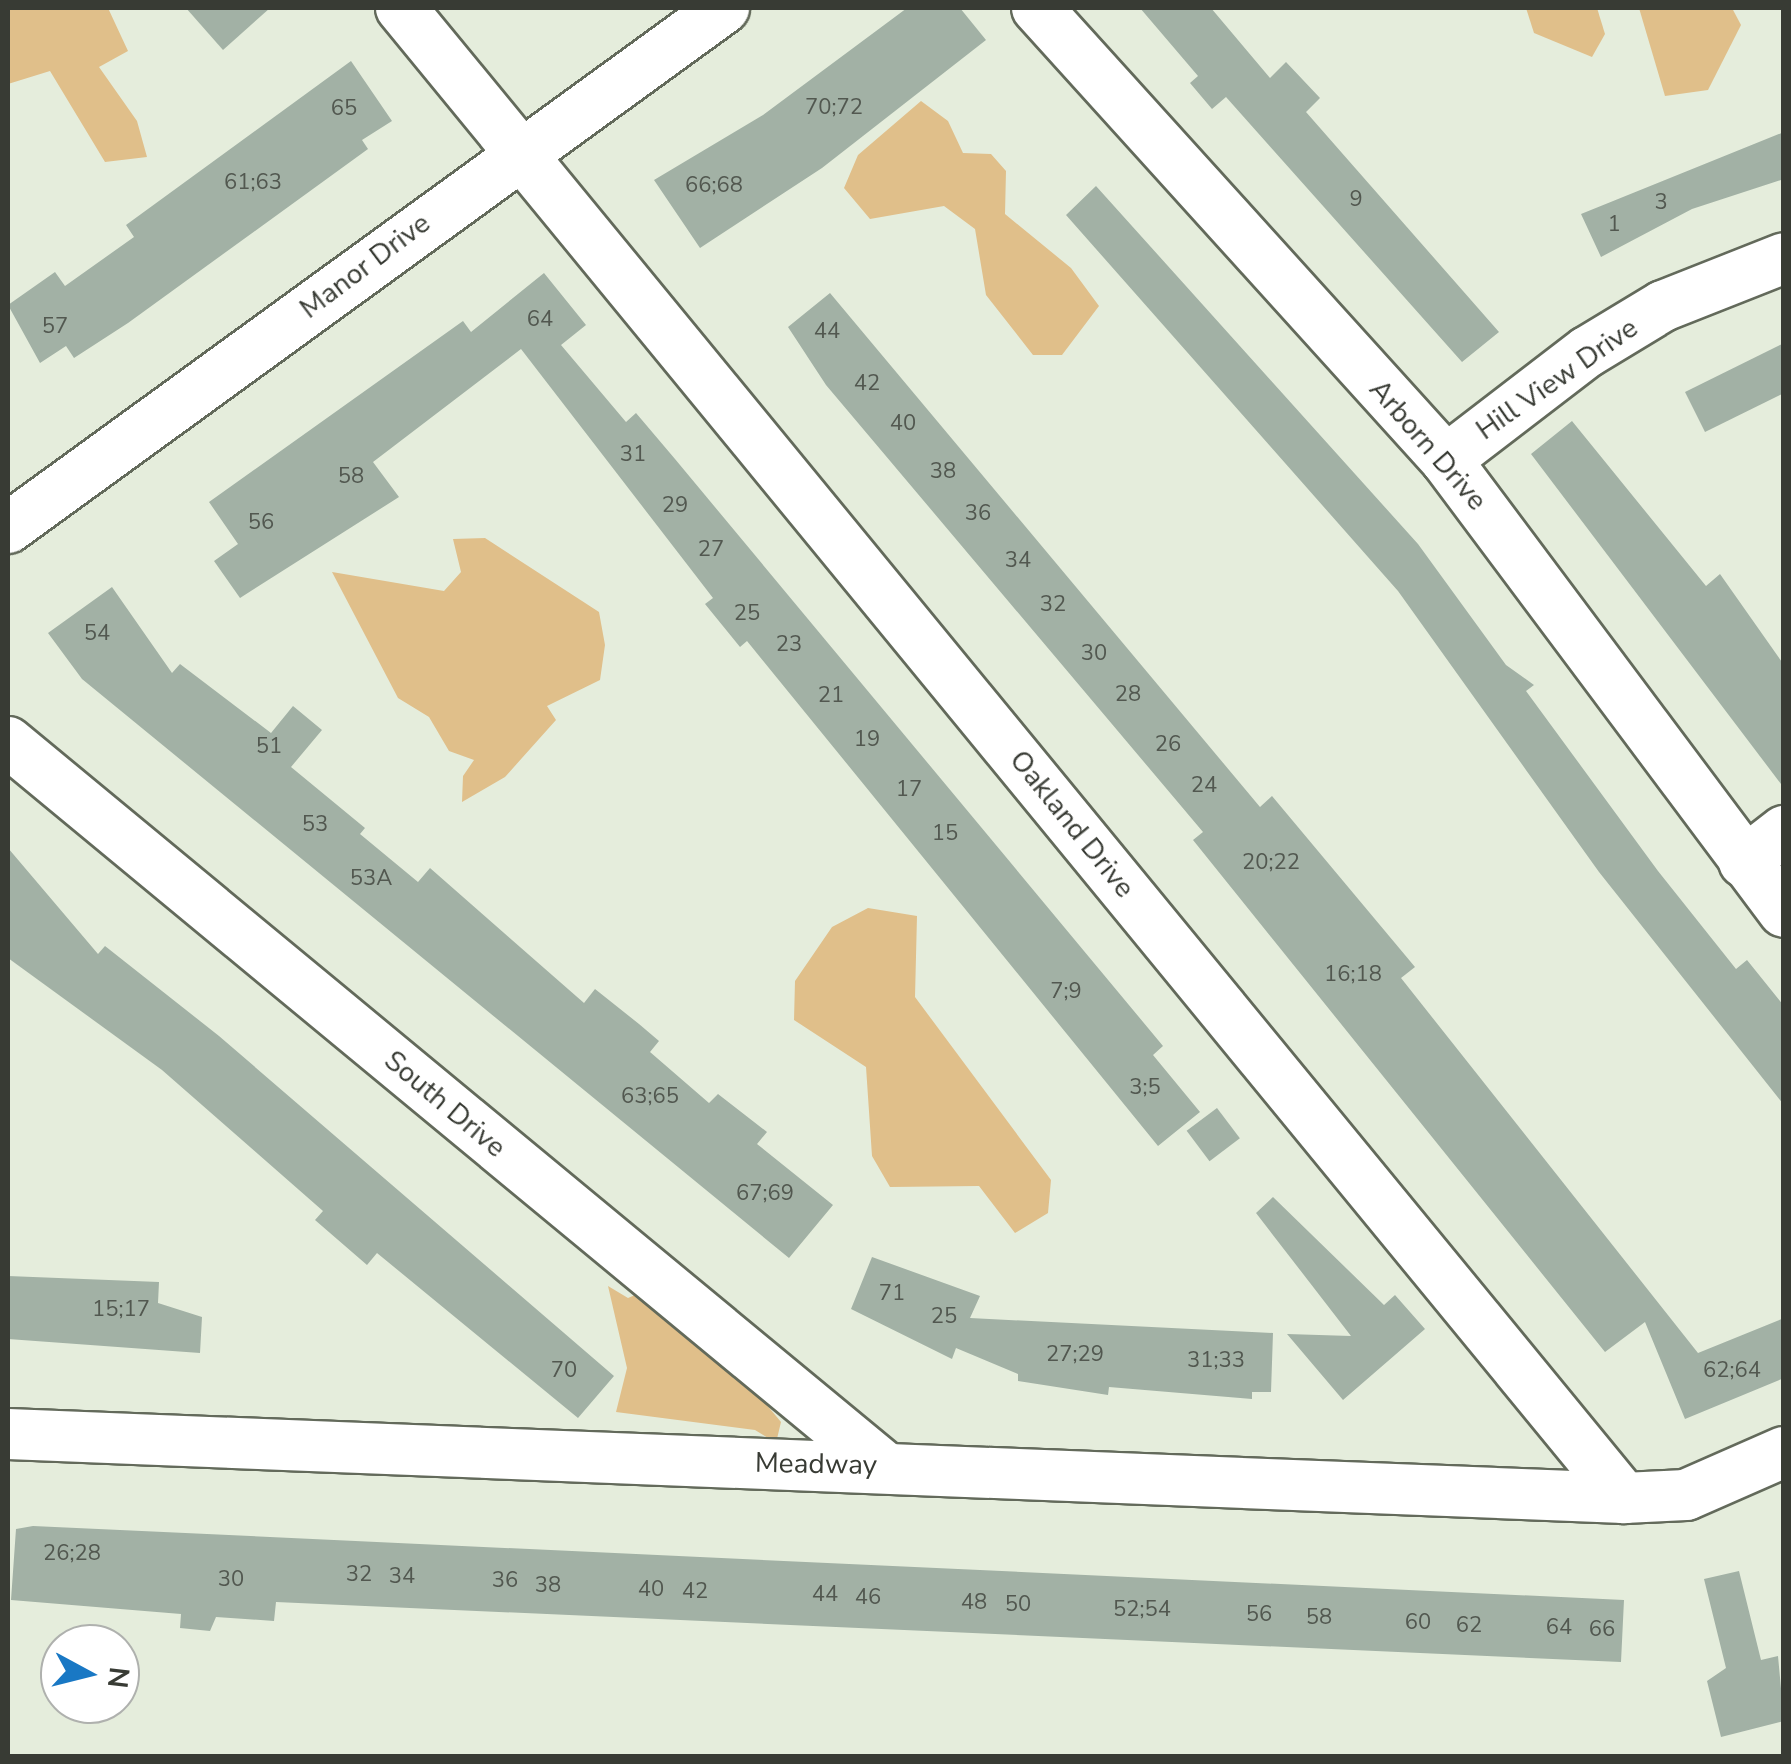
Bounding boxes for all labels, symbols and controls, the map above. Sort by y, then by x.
house number: 70;72 [805,95,863,121]
house number: 65 [331,96,357,122]
house number: 61;63 [224,170,282,196]
house number: 66;68 [685,173,743,199]
house number: 9 [1349,187,1363,213]
house number: 3 [1654,190,1668,216]
street label: Manor Drive [293,206,437,326]
house number: 1 [1607,212,1621,238]
house number: 64 [527,307,553,333]
street label: Hill View Drive [1470,311,1644,447]
house number: 57 [42,314,68,340]
house number: 44 [814,319,840,345]
house number: 42 [854,371,880,397]
street label: Arborn Drive [1362,373,1494,517]
house number: 40 [890,411,916,437]
house number: 31 [620,442,646,468]
house number: 38 [930,459,956,485]
house number: 58 [338,464,364,490]
house number: 29 [662,493,688,519]
house number: 36 [965,501,991,527]
house number: 56 [248,510,274,536]
house number: 27 [698,537,724,563]
house number: 34 [1005,548,1031,574]
house number: 32 [1040,592,1066,618]
house number: 25 [734,601,760,627]
house number: 54 [84,621,110,647]
house number: 23 [776,632,802,658]
house number: 30 [1081,641,1107,667]
house number: 28 [1115,682,1141,708]
house number: 21 [818,683,844,709]
house number: 19 [854,727,880,753]
house number: 26 [1155,732,1181,758]
house number: 51 [256,734,282,760]
street label: Oakland Drive [1003,744,1141,904]
house number: 24 [1191,773,1217,799]
house number: 17 [896,777,922,803]
house number: 53 [302,812,328,838]
house number: 15 [932,821,958,847]
house number: 20;22 [1242,850,1300,876]
house number: 53A [350,866,392,892]
house number: 16;18 [1324,962,1382,988]
house number: 7;9 [1050,979,1082,1005]
street label: South Drive [378,1044,512,1164]
house number: 3;5 [1129,1075,1161,1101]
house number: 63;65 [621,1084,679,1110]
house number: 67;69 [736,1181,794,1207]
house number: 71 [879,1281,905,1307]
house number: 15;17 [92,1297,150,1323]
house number: 25 [931,1304,957,1330]
house number: 27;29 [1046,1342,1104,1368]
house number: 31;33 [1187,1348,1245,1374]
house number: 70 [551,1358,577,1384]
house number: 62;64 [1703,1358,1761,1384]
street label: Meadway [755,1446,877,1482]
house number: 26;28 [43,1541,101,1567]
house number: 32 [346,1562,372,1588]
house number: 34 [389,1564,415,1590]
house number: 30 [218,1567,244,1593]
house number: 36 [492,1568,518,1594]
house number: 38 [535,1573,561,1599]
house number: 40 [638,1577,664,1603]
house number: 42 [682,1579,708,1605]
house number: 44 [812,1582,838,1608]
house number: 46 [855,1585,881,1611]
house number: 48 [961,1590,987,1616]
house number: 50 [1005,1592,1031,1618]
house number: 52;54 [1113,1597,1171,1623]
house number: 56 [1246,1602,1272,1628]
house number: 58 [1306,1605,1332,1631]
house number: 60 [1405,1610,1431,1636]
house number: 62 [1456,1613,1482,1639]
house number: 64 [1546,1615,1572,1641]
house number: 66 [1589,1617,1615,1643]
north arrow [40,1624,140,1724]
text: N [98,1665,138,1690]

